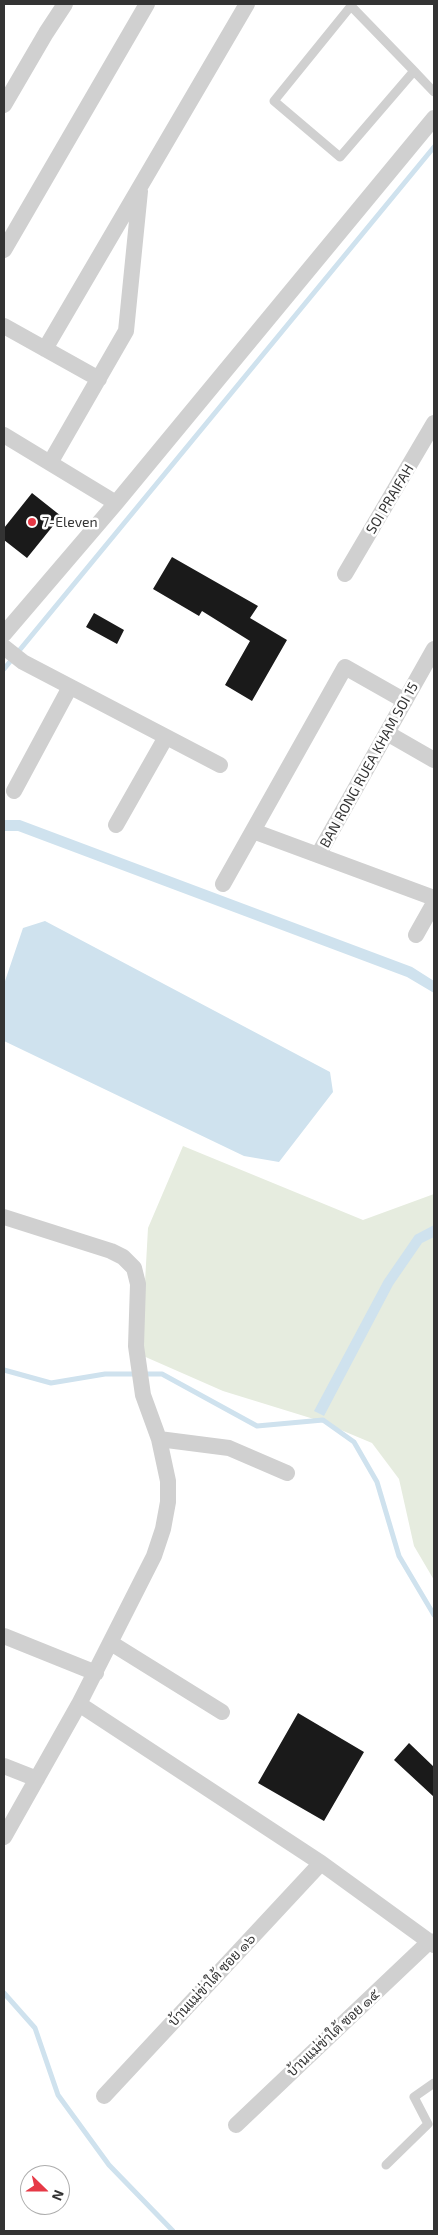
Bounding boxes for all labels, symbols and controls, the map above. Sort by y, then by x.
street label: SOI PRAIFAH [363,461,417,537]
place label: 7-Eleven [42,514,98,530]
marker: 7-Eleven [26,516,38,528]
street label: BAN RONG RUEA KHAM SOI 15 [316,679,422,851]
street label: บ้านแม่ข่าใต้ ซอย ๑๖ [165,1930,259,2030]
street label: บ้านแม่ข่าใต้ ซอย ๑๕ [283,1986,383,2080]
north arrow [20,2165,70,2215]
text: N [49,2188,68,2203]

